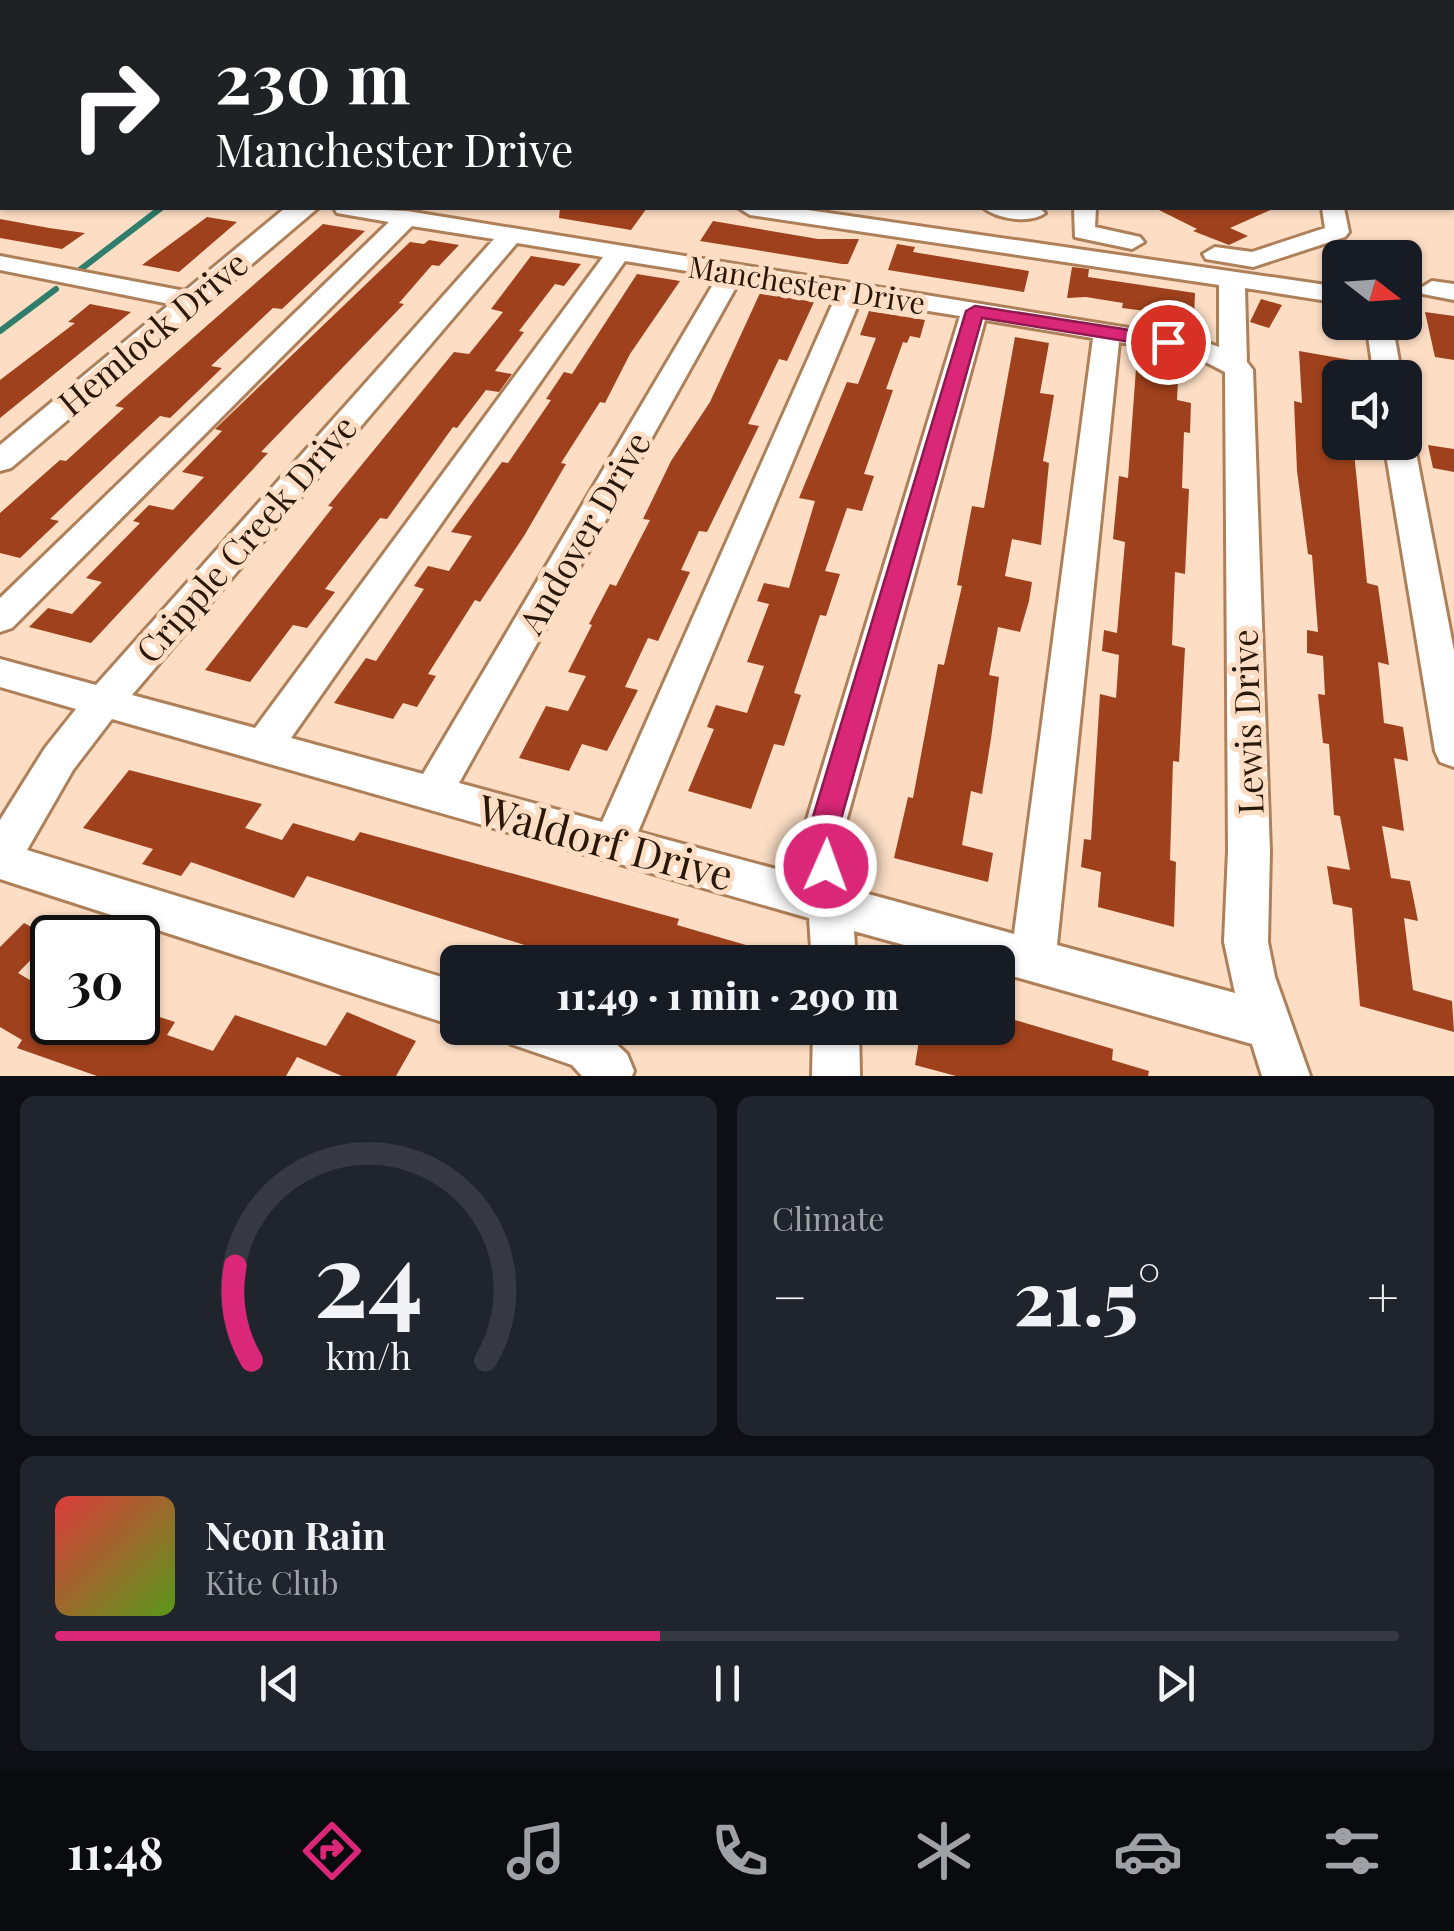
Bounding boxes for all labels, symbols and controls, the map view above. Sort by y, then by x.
text: 230 m [215,28,411,122]
icon: right [50,40,180,170]
text: Manchester Drive [215,118,574,178]
street label: Hemlock Drive [47,239,257,425]
north arrow [1322,240,1422,340]
map controls [1322,240,1422,460]
street label: Manchester Drive [686,246,928,322]
pin [1126,300,1211,385]
icon: arrive [1141,315,1196,370]
button: sound [1322,360,1422,460]
street label: Cripple Creek Drive [124,404,366,672]
street label: Andover Drive [506,422,660,642]
street label: Lewis Drive [1219,629,1273,815]
street label: Waldorf Drive [471,780,740,902]
position arrow [774,814,878,918]
speed limit sign: 30 [30,915,160,1045]
text: 11:49 · 1 min · 290 m [556,969,899,1020]
text: Climate [772,1196,884,1239]
text: 24 [314,1205,423,1344]
text: 21.5° [1014,1245,1161,1345]
text: − [772,1258,808,1332]
text: + [1367,1258,1399,1332]
text: km/h [326,1331,411,1379]
text: Neon Rain [205,1509,386,1560]
text: Kite Club [205,1560,339,1603]
icon: previous [252,1656,307,1711]
icon: pause [700,1656,755,1711]
icon: next [1148,1656,1203,1711]
icon: directions [297,1816,367,1886]
icon: music [501,1816,571,1886]
icon: phone [705,1816,775,1886]
icon: climate [909,1816,979,1886]
icon: car [1113,1816,1183,1886]
icon: filters [1317,1816,1387,1886]
text: 11:48 [67,1821,163,1881]

